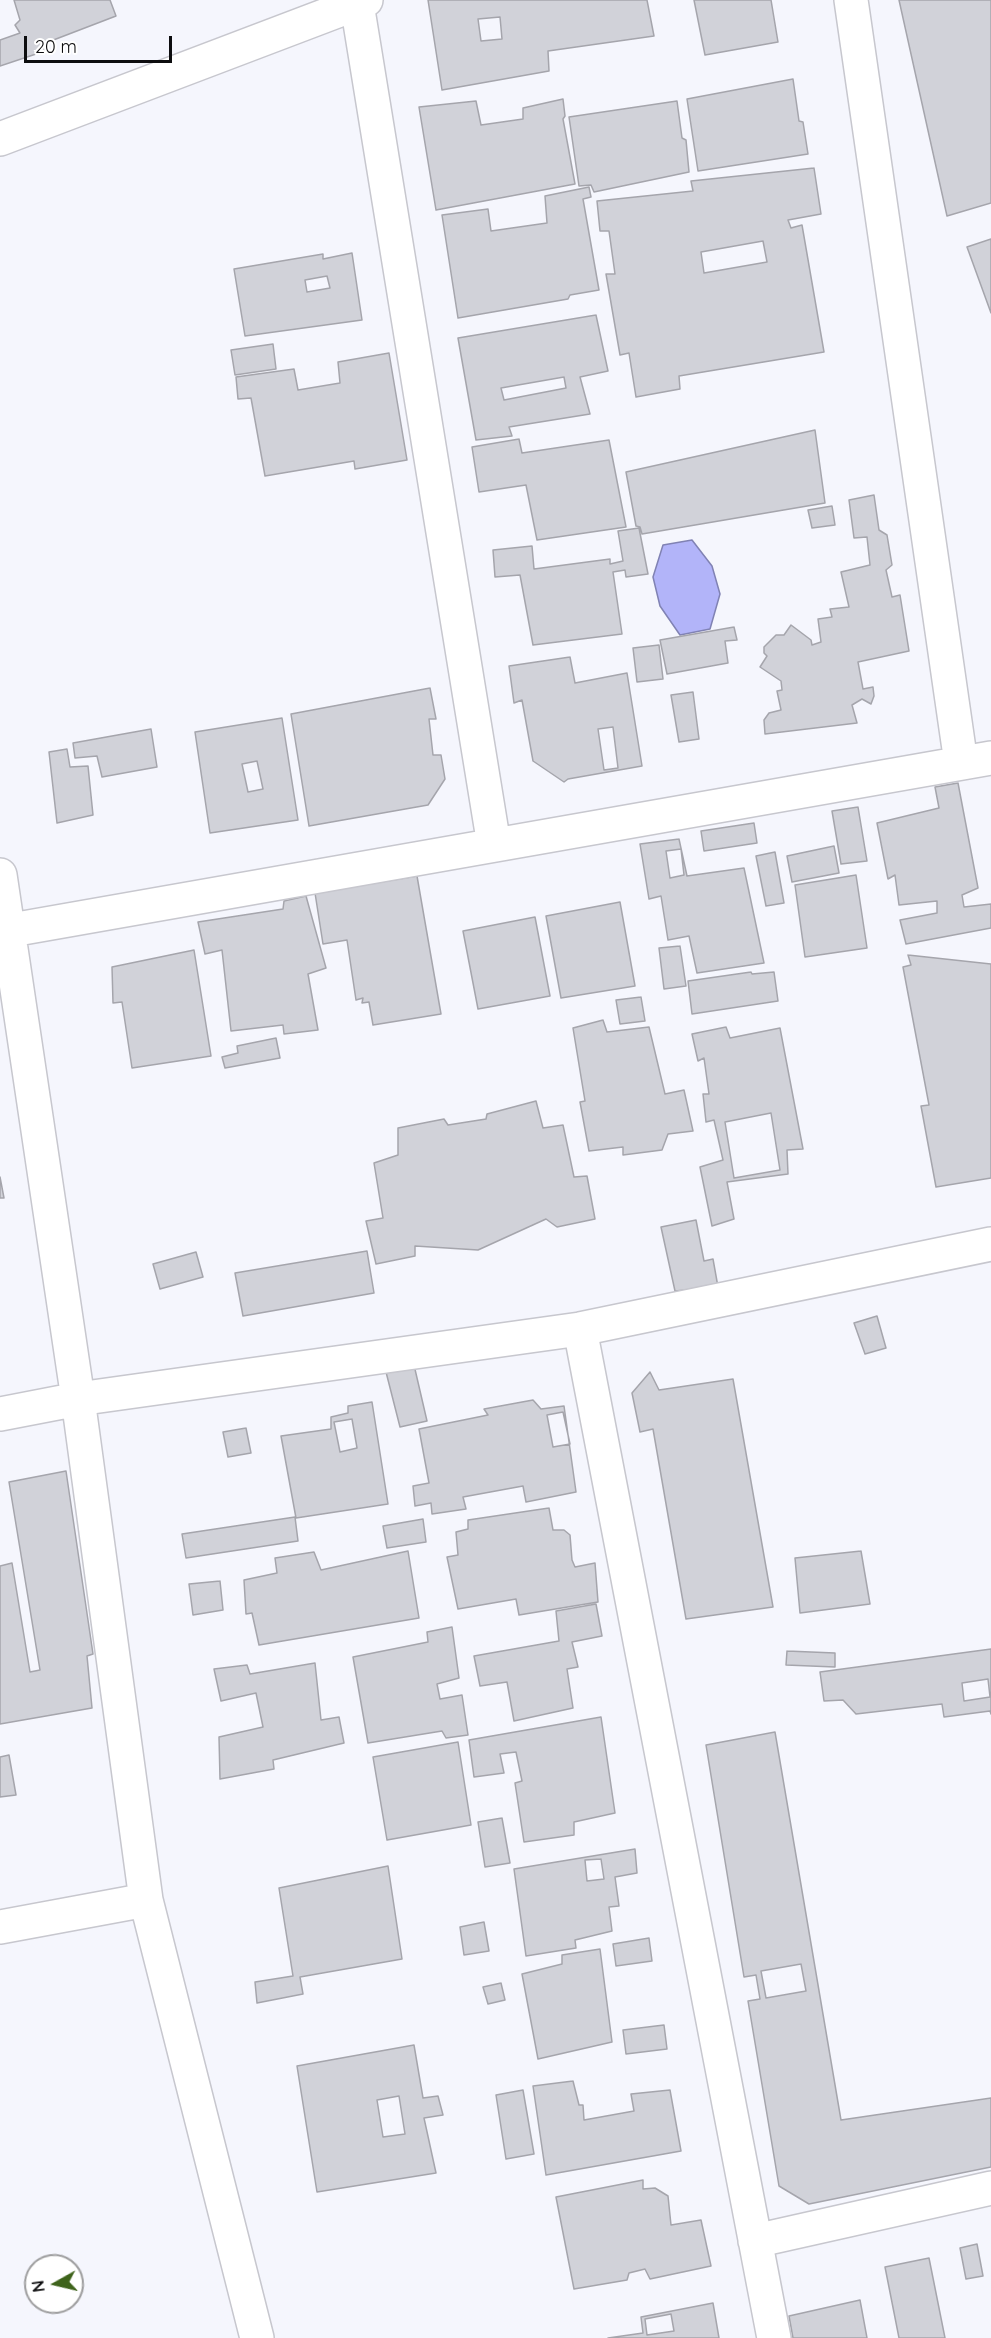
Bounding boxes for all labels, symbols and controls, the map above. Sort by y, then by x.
scale bar [27,24,176,62]
text: 20 m [35,35,77,58]
north arrow [24,2254,84,2314]
text: N [27,2279,49,2293]

